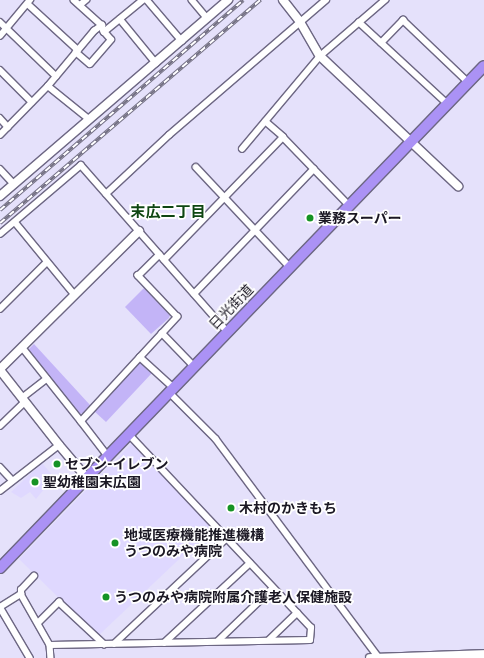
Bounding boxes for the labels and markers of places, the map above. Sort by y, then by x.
place label: 業務スーパー [318,210,402,226]
marker: 業務スーパー [305,213,315,223]
place label: セブン-イレブン [65,456,169,472]
marker: セブン-イレブン [52,459,62,469]
place label: 聖幼稚園末広園 [43,474,141,490]
marker: 聖幼稚園末広園 [30,477,40,487]
place label: 木村のかきもち [239,500,337,516]
marker: 木村のかきもち [226,503,236,513]
place label: 地域医療機能推進機構 うつのみや病院 [124,527,264,560]
marker: 地域医療機能推進機構 うつのみや病院 [109,537,121,549]
place label: うつのみや病院附属介護老人保健施設 [114,589,352,605]
marker: うつのみや病院附属介護老人保健施設 [101,592,111,602]

